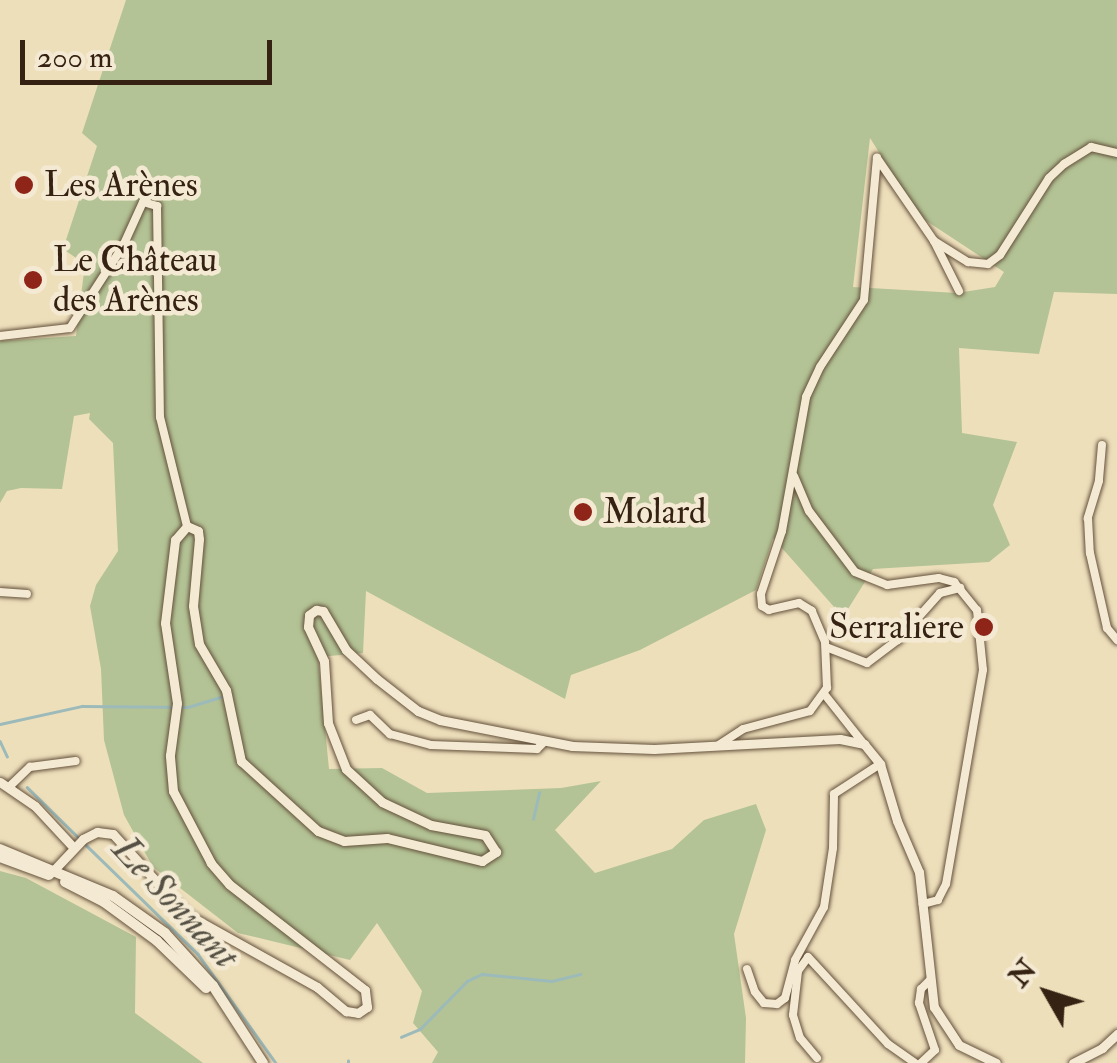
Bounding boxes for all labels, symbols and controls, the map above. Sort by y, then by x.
scale bar [25,20,278,82]
text: 200 m [37,39,113,76]
place label: Les Arènes [44,164,198,206]
marker: Les Arènes [13,174,35,196]
place label: Le Château des Arènes [53,239,217,321]
marker: Le Château des Arènes [22,269,44,291]
place label: Molard [603,491,706,533]
marker: Molard [572,501,594,523]
place label: Serraliere [829,606,964,648]
marker: Serraliere [973,616,995,638]
water label: Le Sonnant [102,827,248,979]
north arrow [997,943,1097,1043]
text: N [1002,953,1045,995]

